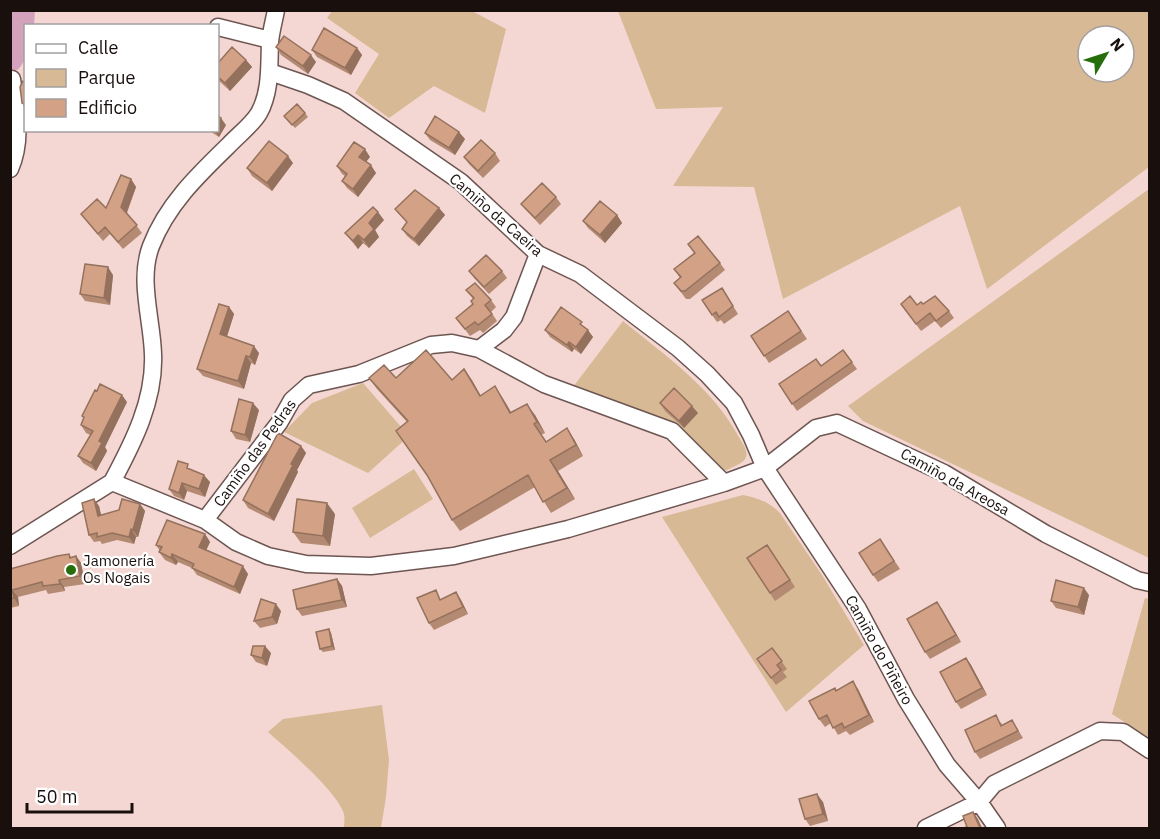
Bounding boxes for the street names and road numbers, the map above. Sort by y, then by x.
street label: Camiño da Caeira [446,169,547,260]
street label: Camiño das Pedras [209,395,300,510]
street label: Camiño da Areosa [897,444,1013,519]
street label: Camiño do Piñeiro [841,592,917,708]

